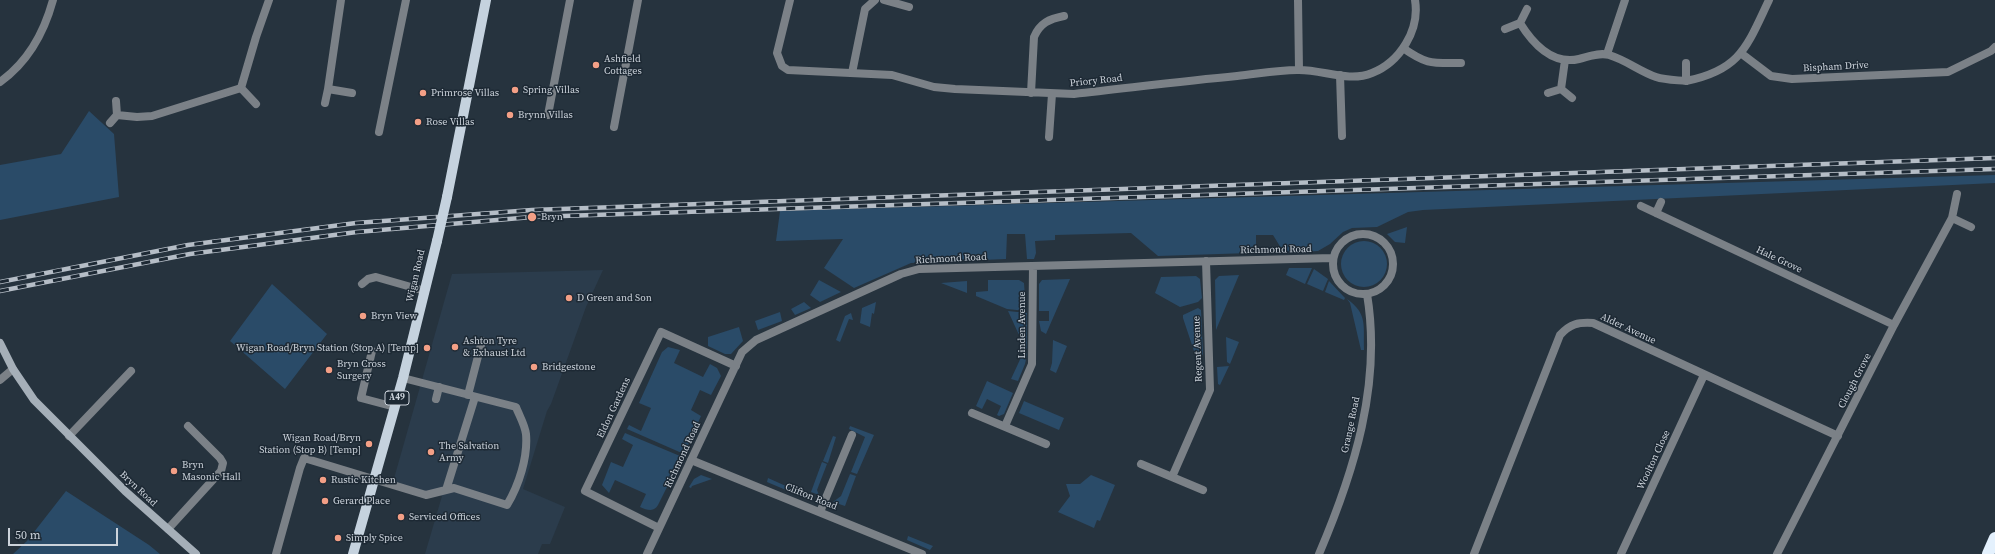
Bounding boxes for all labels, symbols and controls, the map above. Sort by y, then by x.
place label: Ashfield Cottages [604,53,642,76]
street label: Bispham Drive [1803,59,1869,75]
marker: Ashfield Cottages [591,60,601,70]
street label: Priory Road [1069,72,1123,90]
place label: Spring Villas [523,84,579,96]
marker: Spring Villas [510,85,520,95]
place label: Primrose Villas [431,87,499,99]
marker: Primrose Villas [418,88,428,98]
place label: Brynn Villas [518,109,573,121]
marker: Brynn Villas [505,110,515,120]
place label: Rose Villas [426,116,474,128]
marker: Rose Villas [413,117,423,127]
marker: Bryn [526,211,538,223]
place label: Bryn [541,211,563,223]
street label: Richmond Road [1240,243,1312,257]
street label: Hale Grove [1754,244,1804,276]
street label: Wigan Road [404,249,428,303]
street label: Richmond Road [915,251,987,267]
place label: D Green and Son [577,292,652,304]
street label: Linden Avenue [1016,292,1028,358]
marker: D Green and Son [564,293,574,303]
place label: Bryn View [371,310,417,322]
marker: Bryn View [358,311,368,321]
street label: Alder Avenue [1598,311,1658,347]
street label: Regent Avenue [1191,316,1205,382]
place label: Ashton Tyre & Exhaust Ltd [463,335,525,358]
place label: Wigan Road/Bryn Station (Stop A) [Temp] [236,342,419,354]
marker: Ashton Tyre & Exhaust Ltd [450,342,460,352]
marker: Wigan Road/Bryn Station (Stop A) [Temp] [422,343,432,353]
street label: Clough Grove [1836,351,1874,411]
place label: Bryn Cross Surgery [337,358,386,382]
place label: Bridgestone [542,361,595,373]
marker: Bridgestone [529,362,539,372]
marker: Bryn Cross Surgery [324,365,334,375]
street label: Eldon Gardens [595,376,633,440]
road number: A49 [385,391,409,405]
street label: Grange Road [1339,396,1363,454]
street label: Richmond Road [662,420,704,490]
street label: Woolton Close [1635,428,1673,492]
place label: Wigan Road/Bryn Station (Stop B) [Temp] [259,432,361,456]
marker: Wigan Road/Bryn Station (Stop B) [Temp] [364,439,374,449]
place label: The Salvation Army [439,440,499,464]
marker: The Salvation Army [426,447,436,457]
place label: Bryn Masonic Hall [182,459,241,482]
marker: Bryn Masonic Hall [169,466,179,476]
street label: Bryn Road [117,469,159,509]
place label: Rustic Kitchen [331,474,396,486]
marker: Rustic Kitchen [318,475,328,485]
street label: Clifton Road [783,481,839,513]
place label: Gerard Place [333,495,390,507]
marker: Gerard Place [320,496,330,506]
place label: Serviced Offices [409,511,480,523]
marker: Serviced Offices [396,512,406,522]
scale bar [10,520,120,546]
text: 50 m [15,527,41,543]
place label: Simply Spice [346,532,403,544]
marker: Simply Spice [333,533,343,543]

